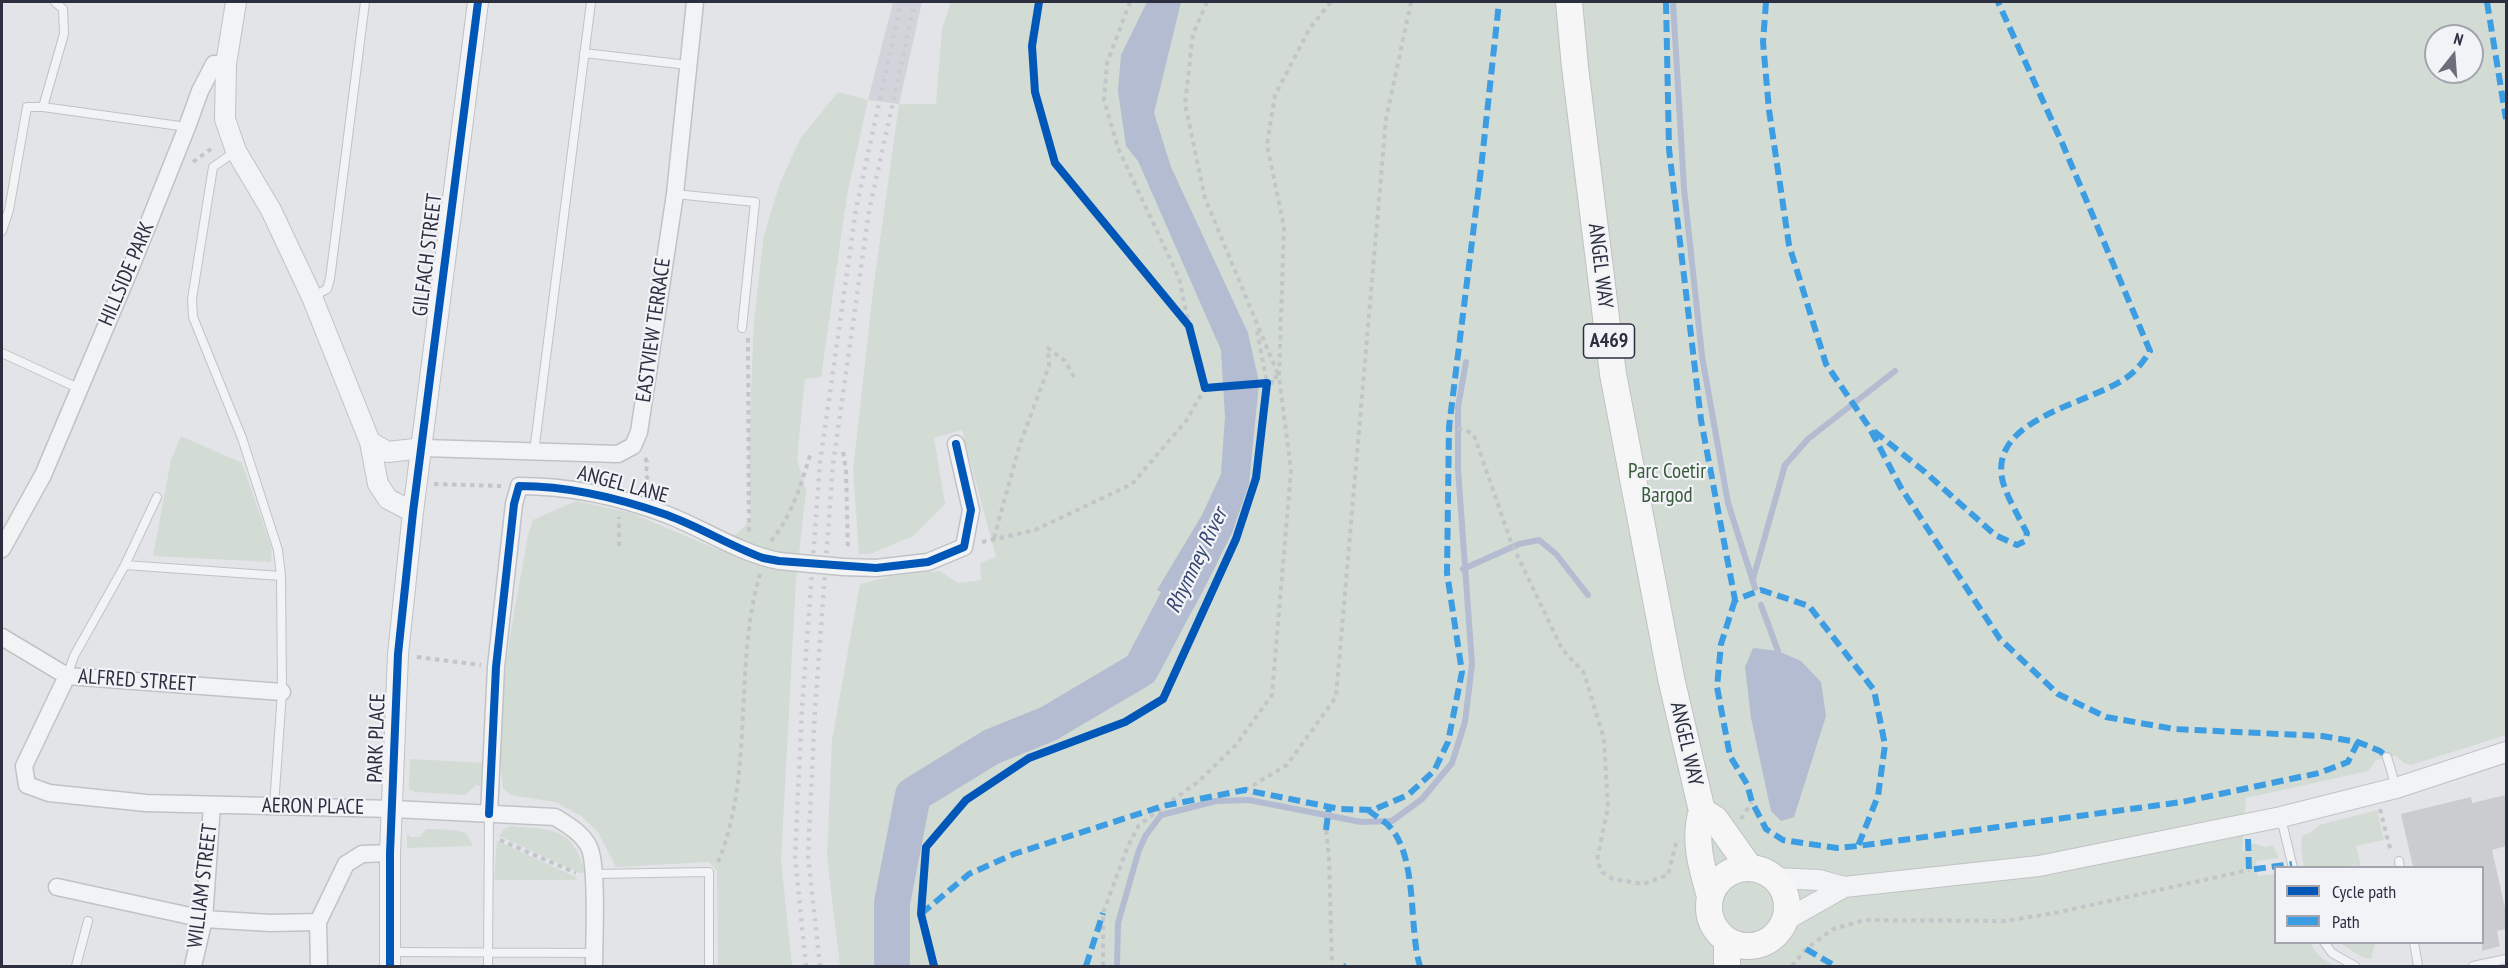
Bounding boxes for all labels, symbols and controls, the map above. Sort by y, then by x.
north arrow [2424,24,2484,84]
text: N [2452,28,2466,50]
street label: GILFACH STREET [408,192,448,318]
street label: HILLSIDE PARK [94,218,160,330]
street label: ANGEL WAY [1582,222,1618,310]
street label: EASTVIEW TERRACE [631,256,677,404]
road number: A469 [1584,324,1634,358]
park label: Parc Coetir Bargod [1628,459,1706,509]
street label: ANGEL LANE [575,461,671,509]
water label: Rhymney River [1160,504,1234,618]
street label: ALFRED STREET [77,664,197,698]
street label: PARK PLACE [363,693,391,783]
street label: ANGEL WAY [1664,699,1708,789]
street label: AERON PLACE [262,794,364,820]
street label: WILLIAM STREET [183,822,223,950]
legend [2274,866,2484,944]
text: Cycle path [2332,880,2396,903]
text: Path [2332,910,2360,933]

